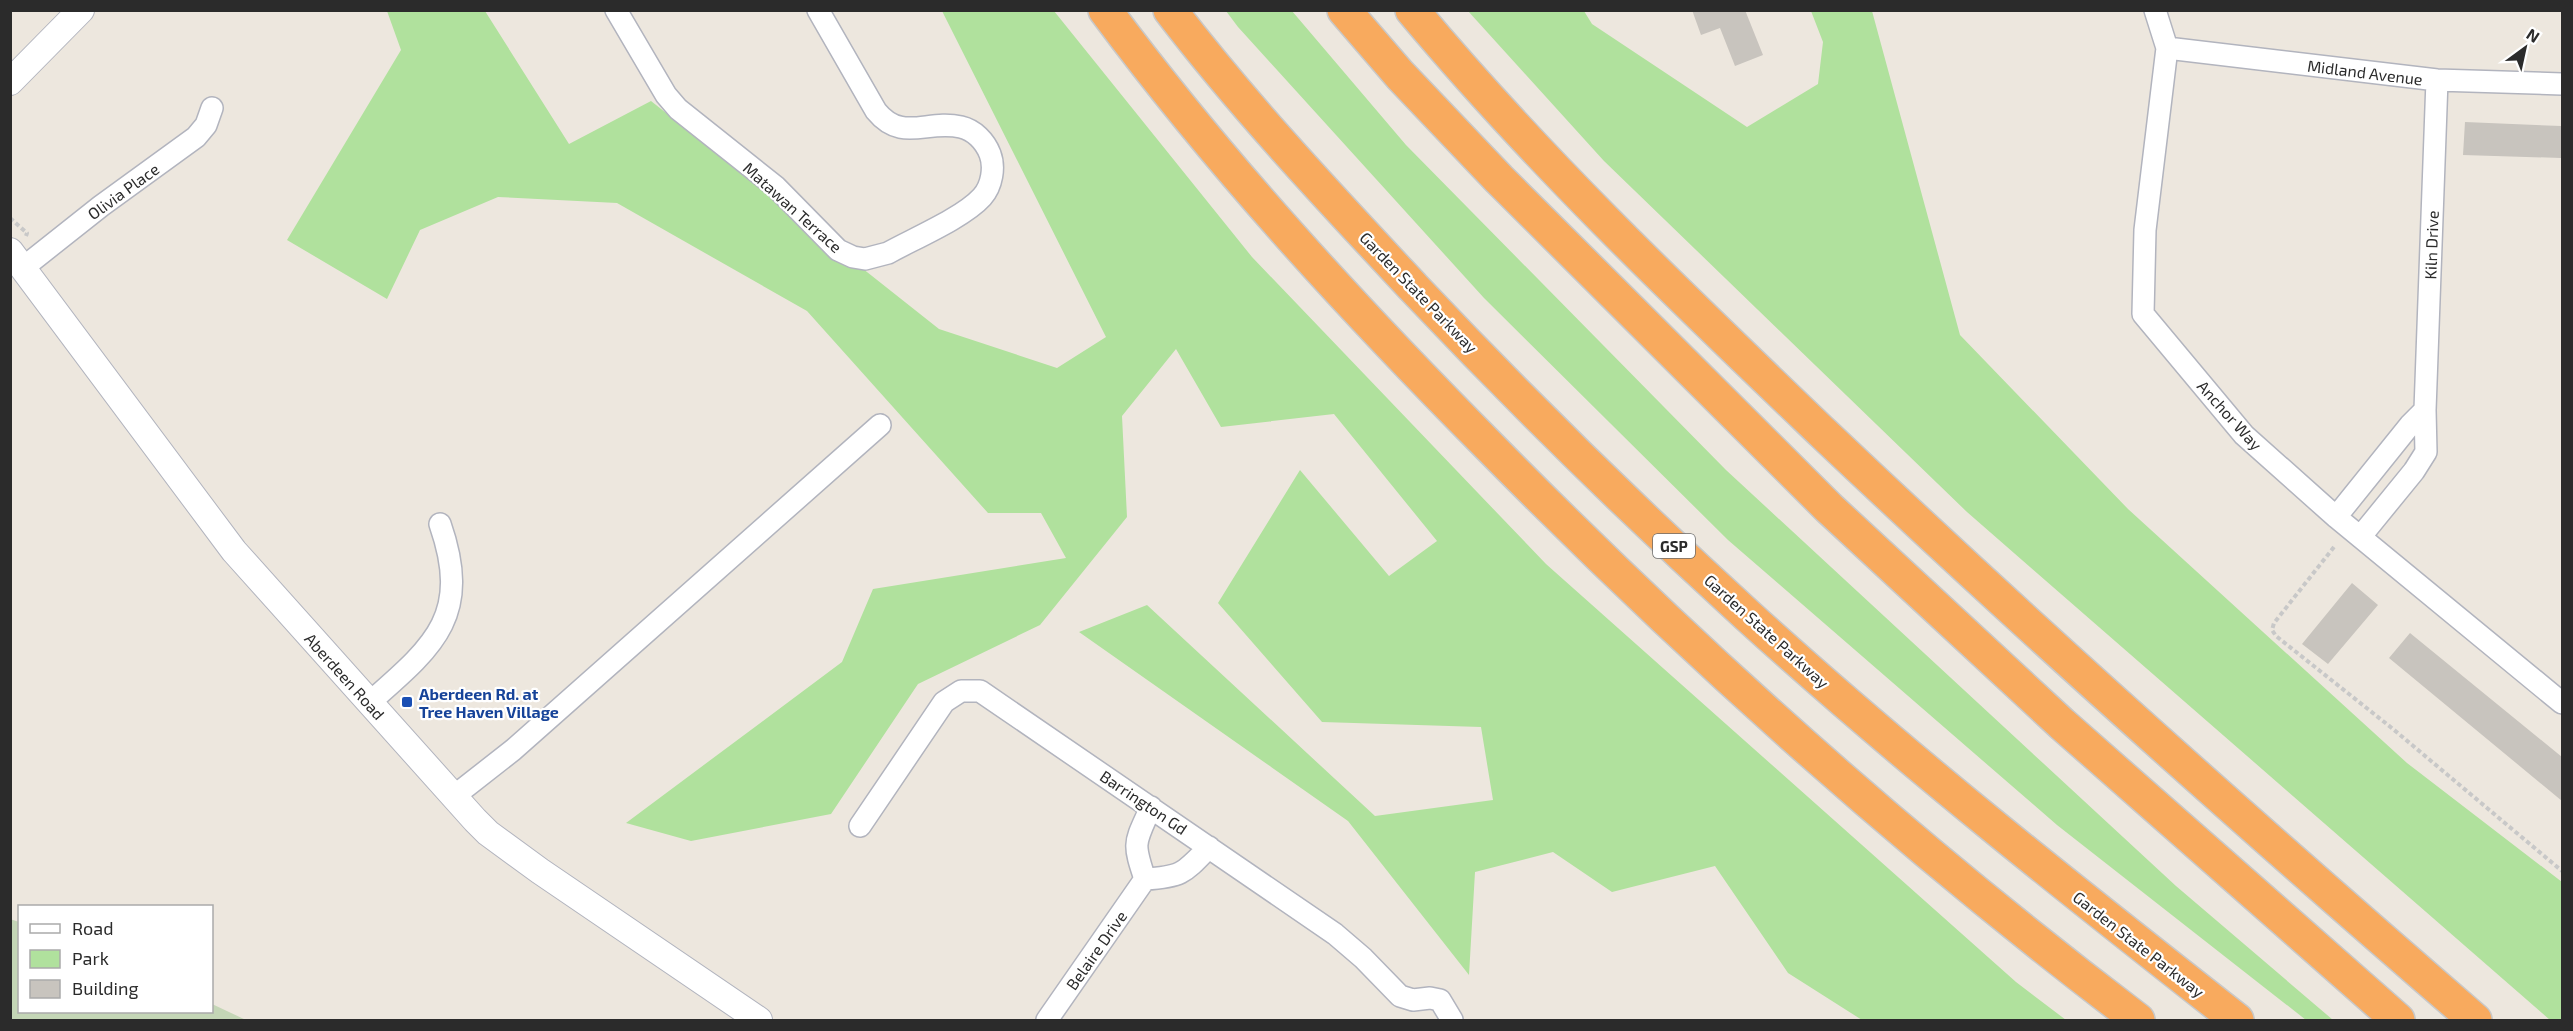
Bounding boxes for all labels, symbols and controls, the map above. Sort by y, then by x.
north arrow [2495,18,2555,78]
text: N [2523,24,2543,46]
street label: Midland Avenue [2306,56,2424,88]
street label: Matawan Terrace [740,158,846,256]
street label: Olivia Place [84,159,162,223]
street label: Kiln Drive [2420,210,2442,280]
street label: Garden State Parkway [1356,228,1482,357]
street label: Anchor Way [2194,376,2267,454]
road number: GSP [1653,534,1695,558]
street label: Garden State Parkway [1701,570,1834,692]
street label: Aberdeen Road [301,629,389,723]
place label: Aberdeen Rd. at Tree Haven Village [419,684,559,721]
marker: Aberdeen Rd. at Tree Haven Village [400,695,414,709]
street label: Barrington Gd [1097,766,1191,838]
street label: Garden State Parkway [2070,887,2209,1001]
legend [18,905,213,1013]
street label: Belaire Drive [1062,907,1130,993]
text: Road [72,917,113,939]
text: Park [72,947,109,969]
text: Building [72,977,139,999]

